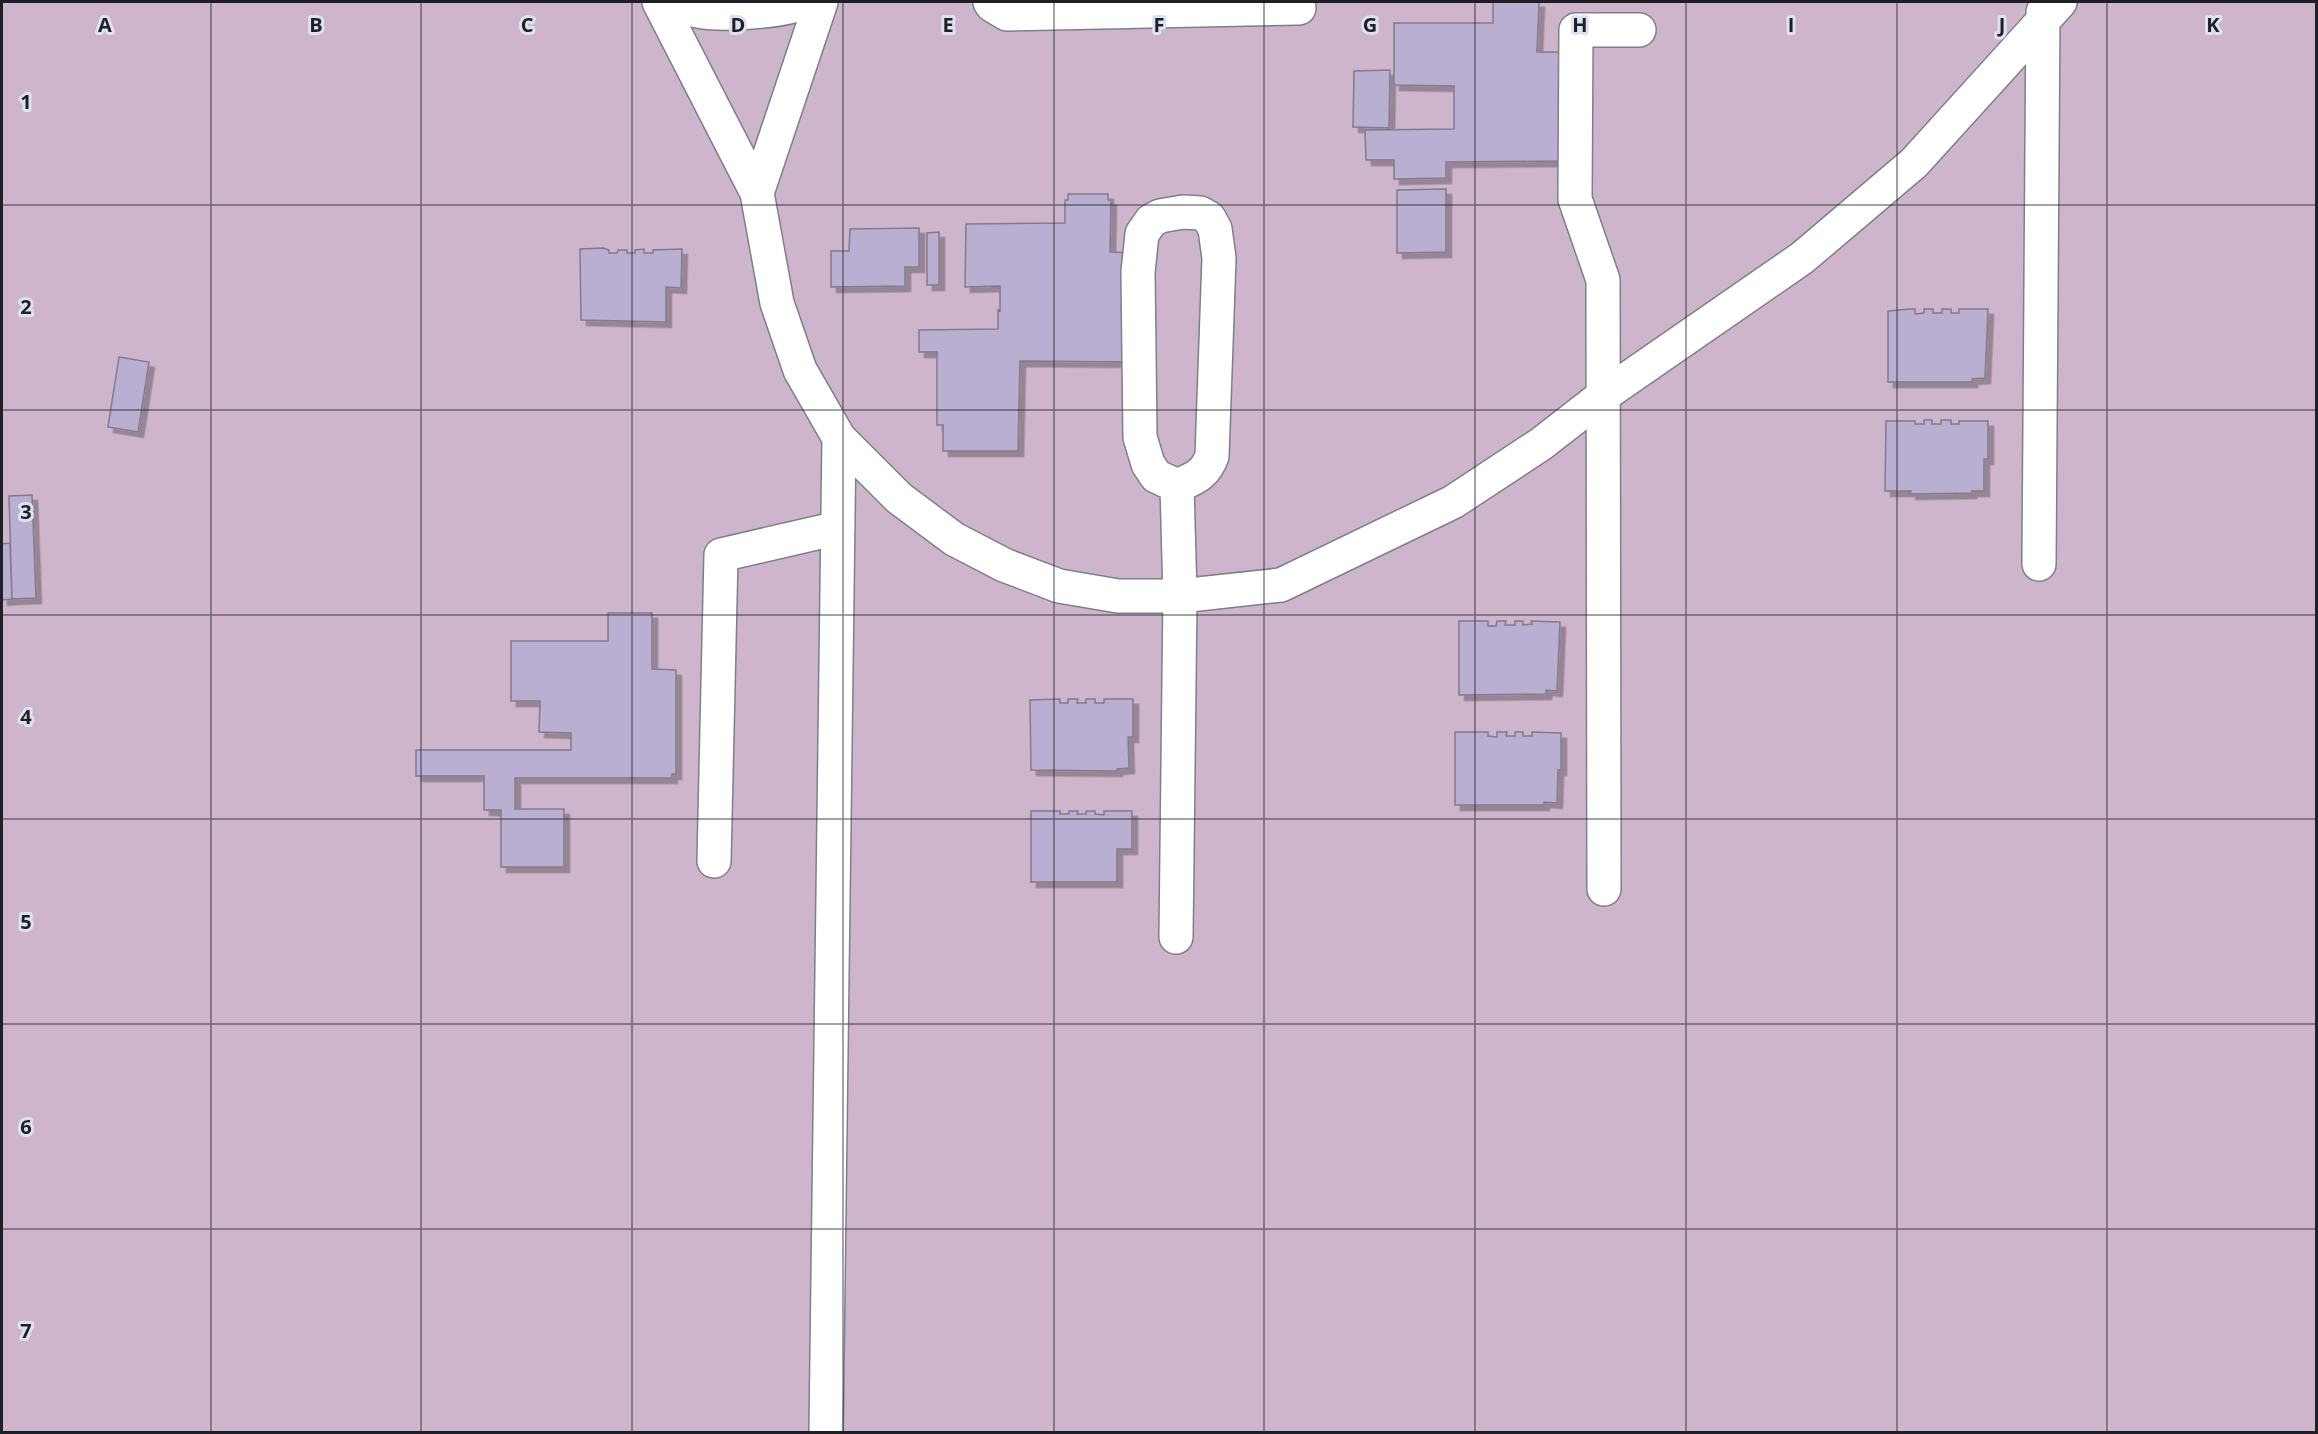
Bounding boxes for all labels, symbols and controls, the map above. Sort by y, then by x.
text: A [98,11,112,38]
text: B [309,11,323,38]
text: C [521,11,534,38]
text: D [731,11,745,38]
text: E [942,11,954,38]
text: F [1154,11,1164,38]
text: G [1363,11,1377,38]
text: H [1572,11,1588,38]
text: I [1788,11,1794,38]
text: J [1997,11,2005,38]
text: K [2206,11,2220,38]
text: 1 [20,88,32,115]
text: 2 [20,293,32,320]
text: 3 [20,498,32,525]
text: 4 [20,703,32,730]
text: 5 [20,908,32,935]
text: 6 [20,1113,32,1140]
text: 7 [20,1317,32,1344]

